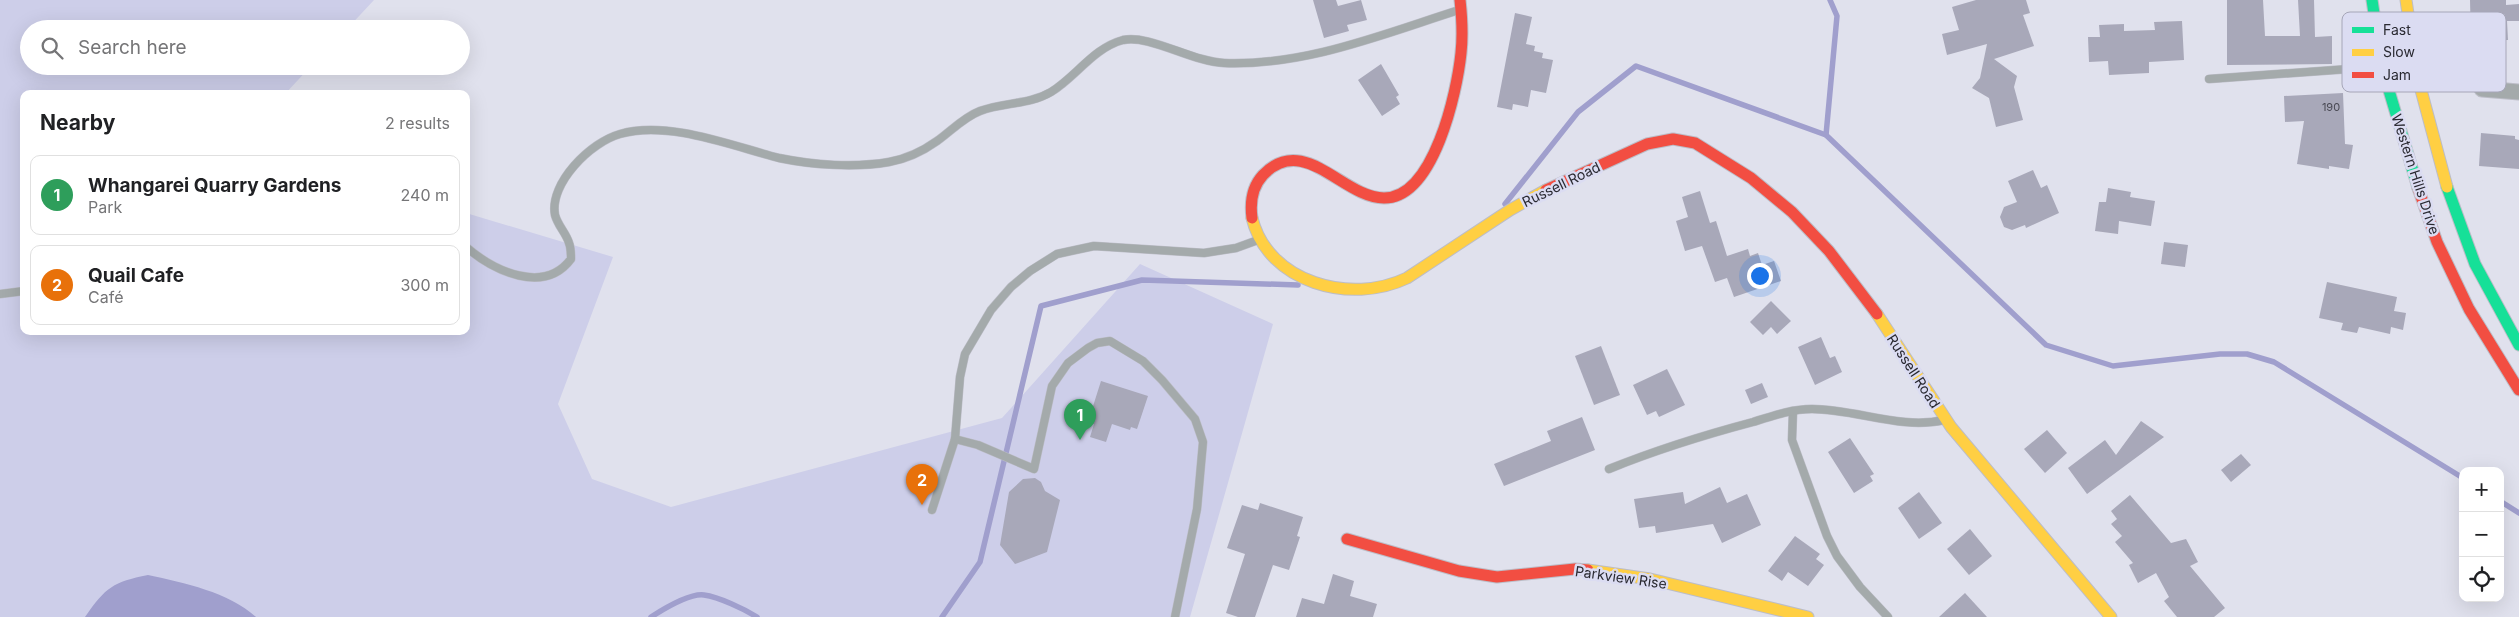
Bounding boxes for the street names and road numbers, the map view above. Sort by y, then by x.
street label: Western Hills Drive [2389,112,2443,236]
street label: Russell Road [1519,158,1603,210]
street label: Russell Road [1884,331,1944,411]
street label: Parkview Rise [1574,562,1668,592]

